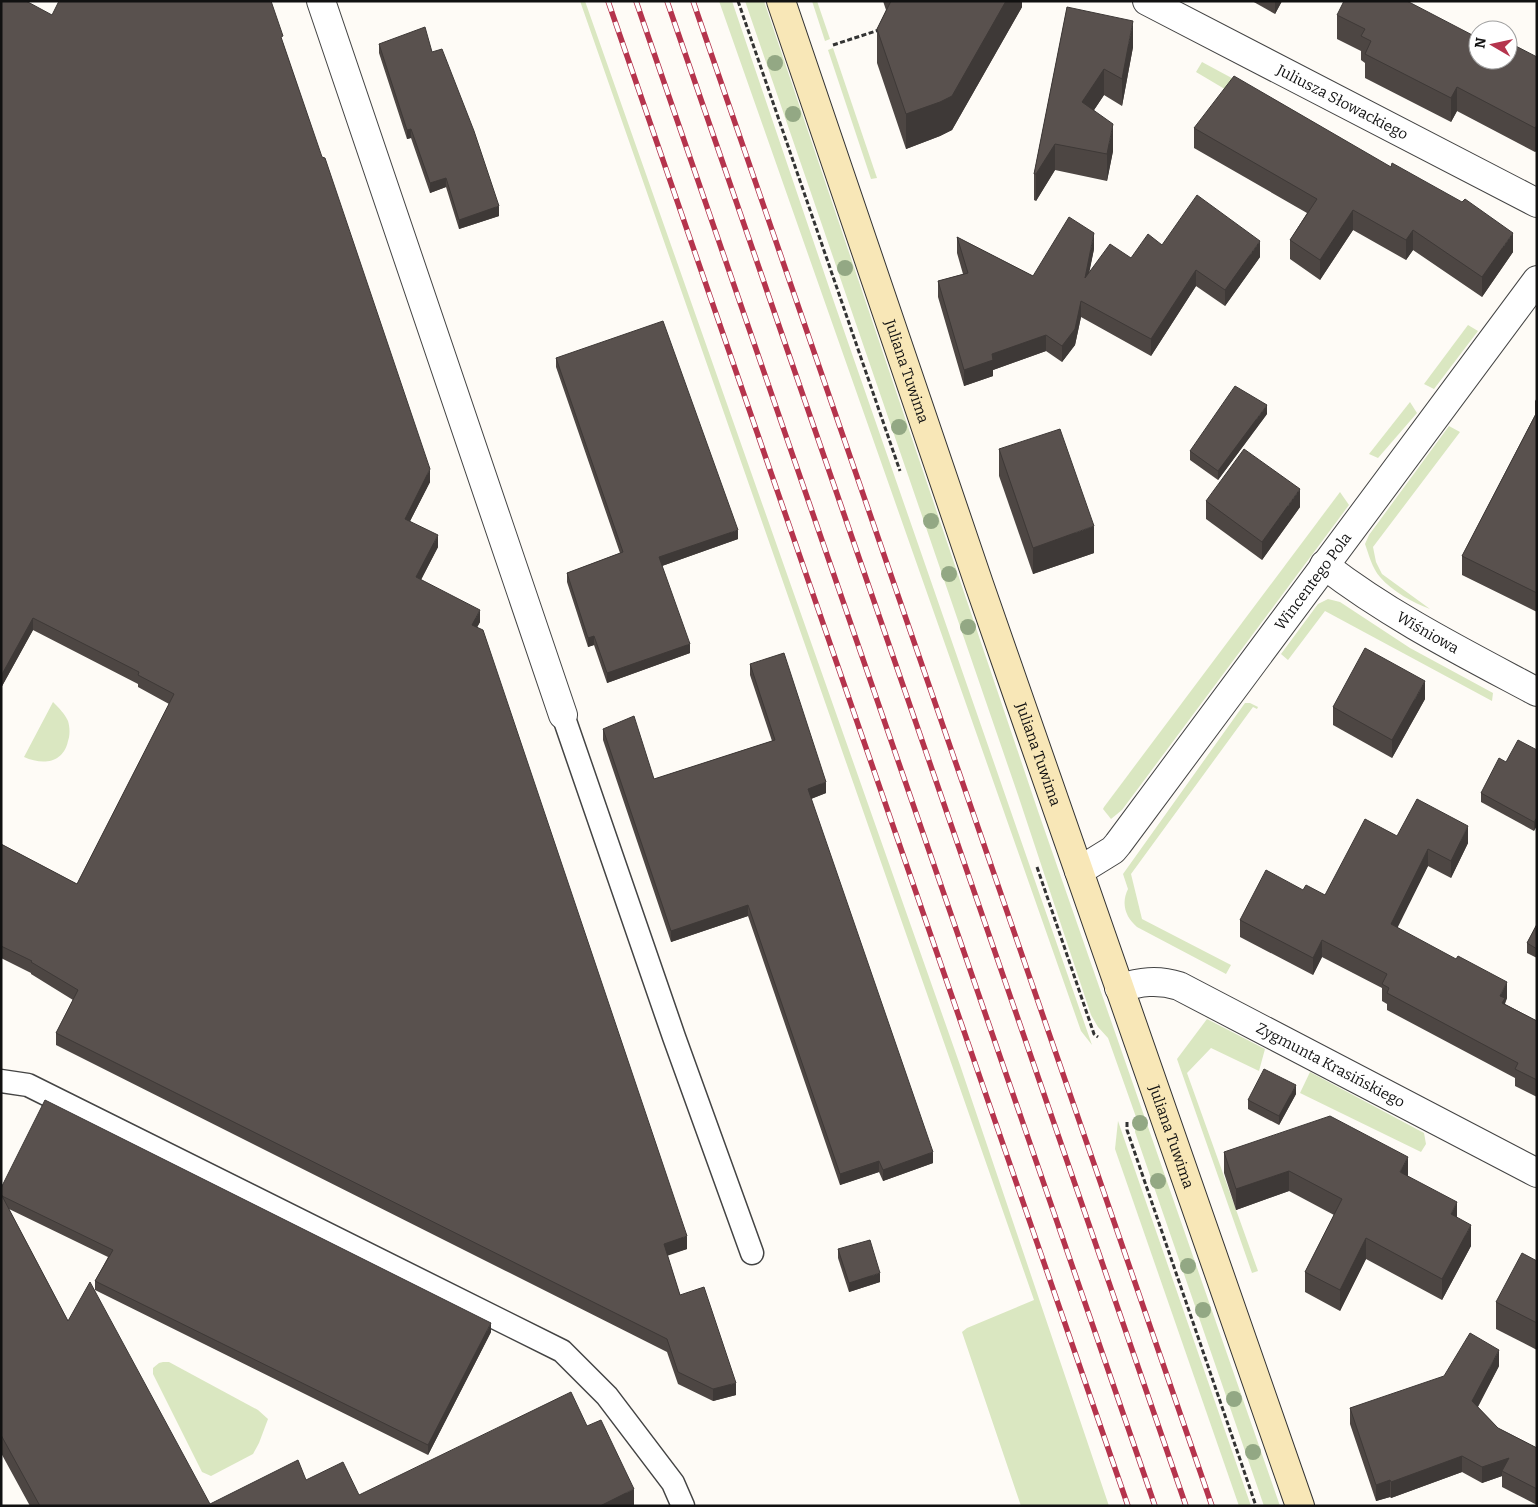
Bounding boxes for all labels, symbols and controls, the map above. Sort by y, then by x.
north arrow [1468,20,1518,70]
text: N [1471,36,1490,50]
street label: Juliusza Słowackiego [1273,60,1411,144]
street label: Juliana Tuwima [881,316,933,425]
street label: Wincentego Pola [1271,529,1355,634]
street label: Wiśniowa [1393,608,1462,658]
street label: Juliana Tuwima [1012,699,1065,808]
street label: Zygmunta Krasińskiego [1253,1019,1408,1111]
street label: Juliana Tuwima [1145,1082,1198,1191]

